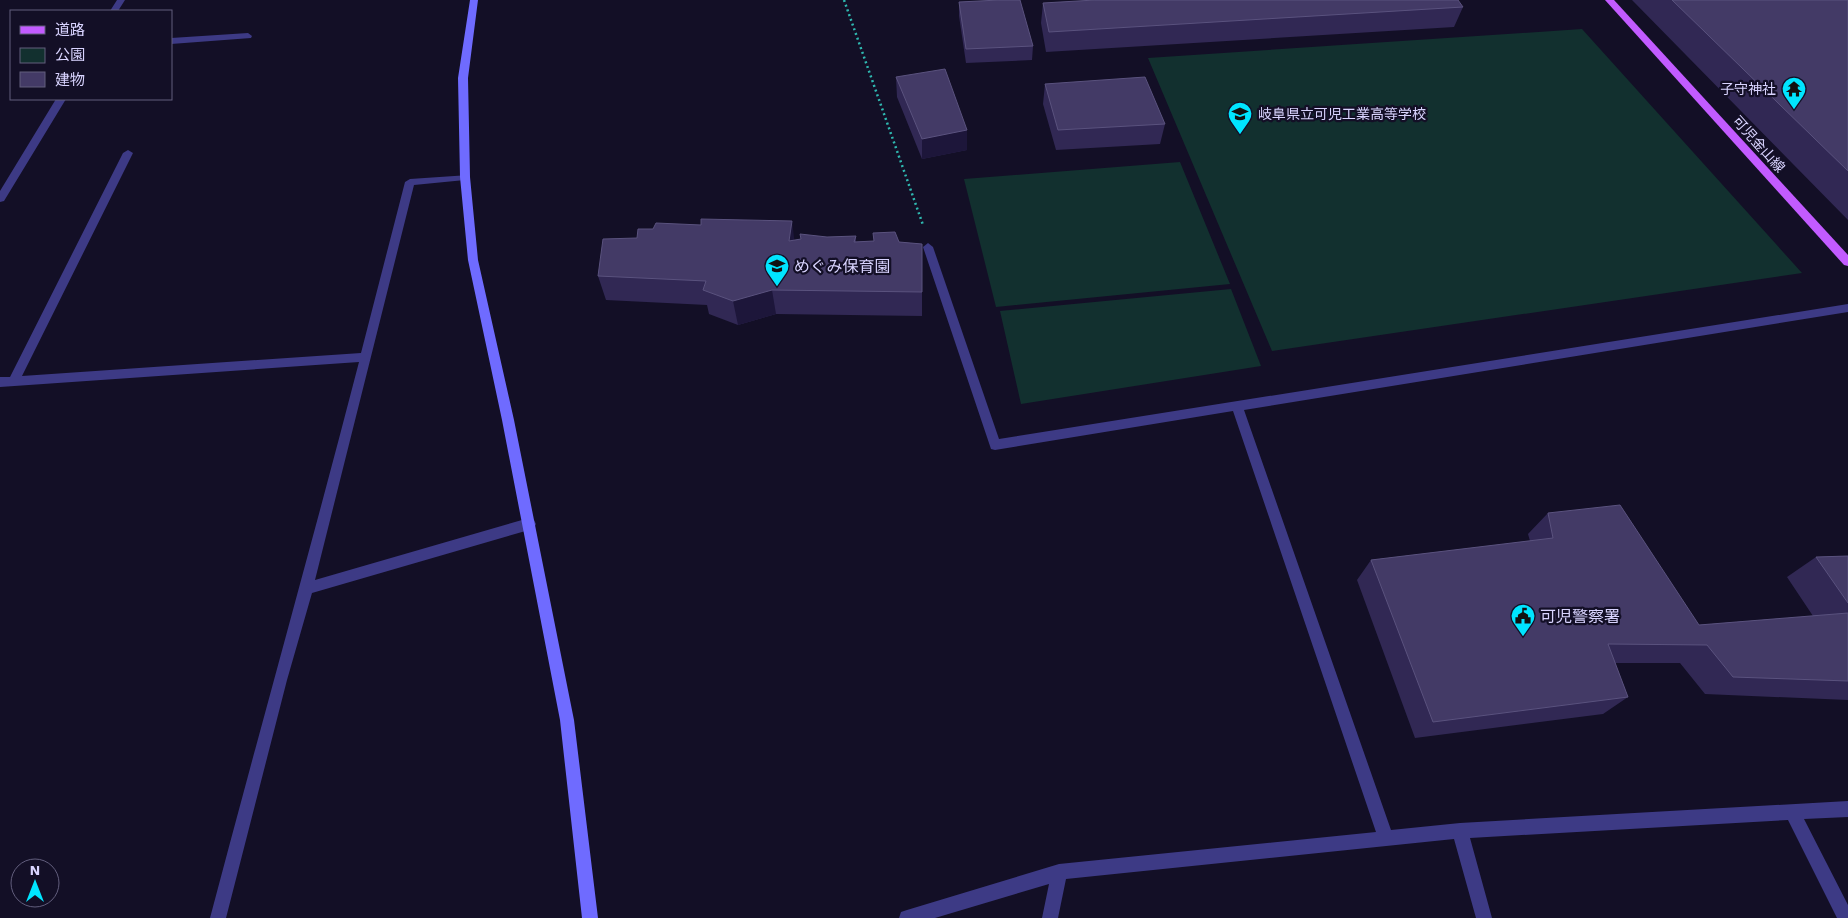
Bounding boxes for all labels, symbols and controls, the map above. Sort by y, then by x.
legend [10,10,172,100]
text: 道路 [55,21,85,39]
text: 公園 [55,46,85,64]
text: 建物 [55,71,85,89]
temple icon: 子守神社 [1781,76,1807,110]
place label: 子守神社 [1720,81,1776,97]
school or university icon: 岐阜県立可児工業高等学校 [1227,101,1253,135]
place label: 岐阜県立可児工業高等学校 [1258,106,1426,122]
street label: 可児金山線 [1730,113,1788,175]
school or university icon: めぐみ保育園 [764,253,790,287]
place label: めぐみ保育園 [794,257,890,276]
public building icon: 可児警察署 [1510,603,1536,637]
place label: 可児警察署 [1540,607,1620,626]
north arrow [10,858,60,908]
text: N [30,862,40,878]

